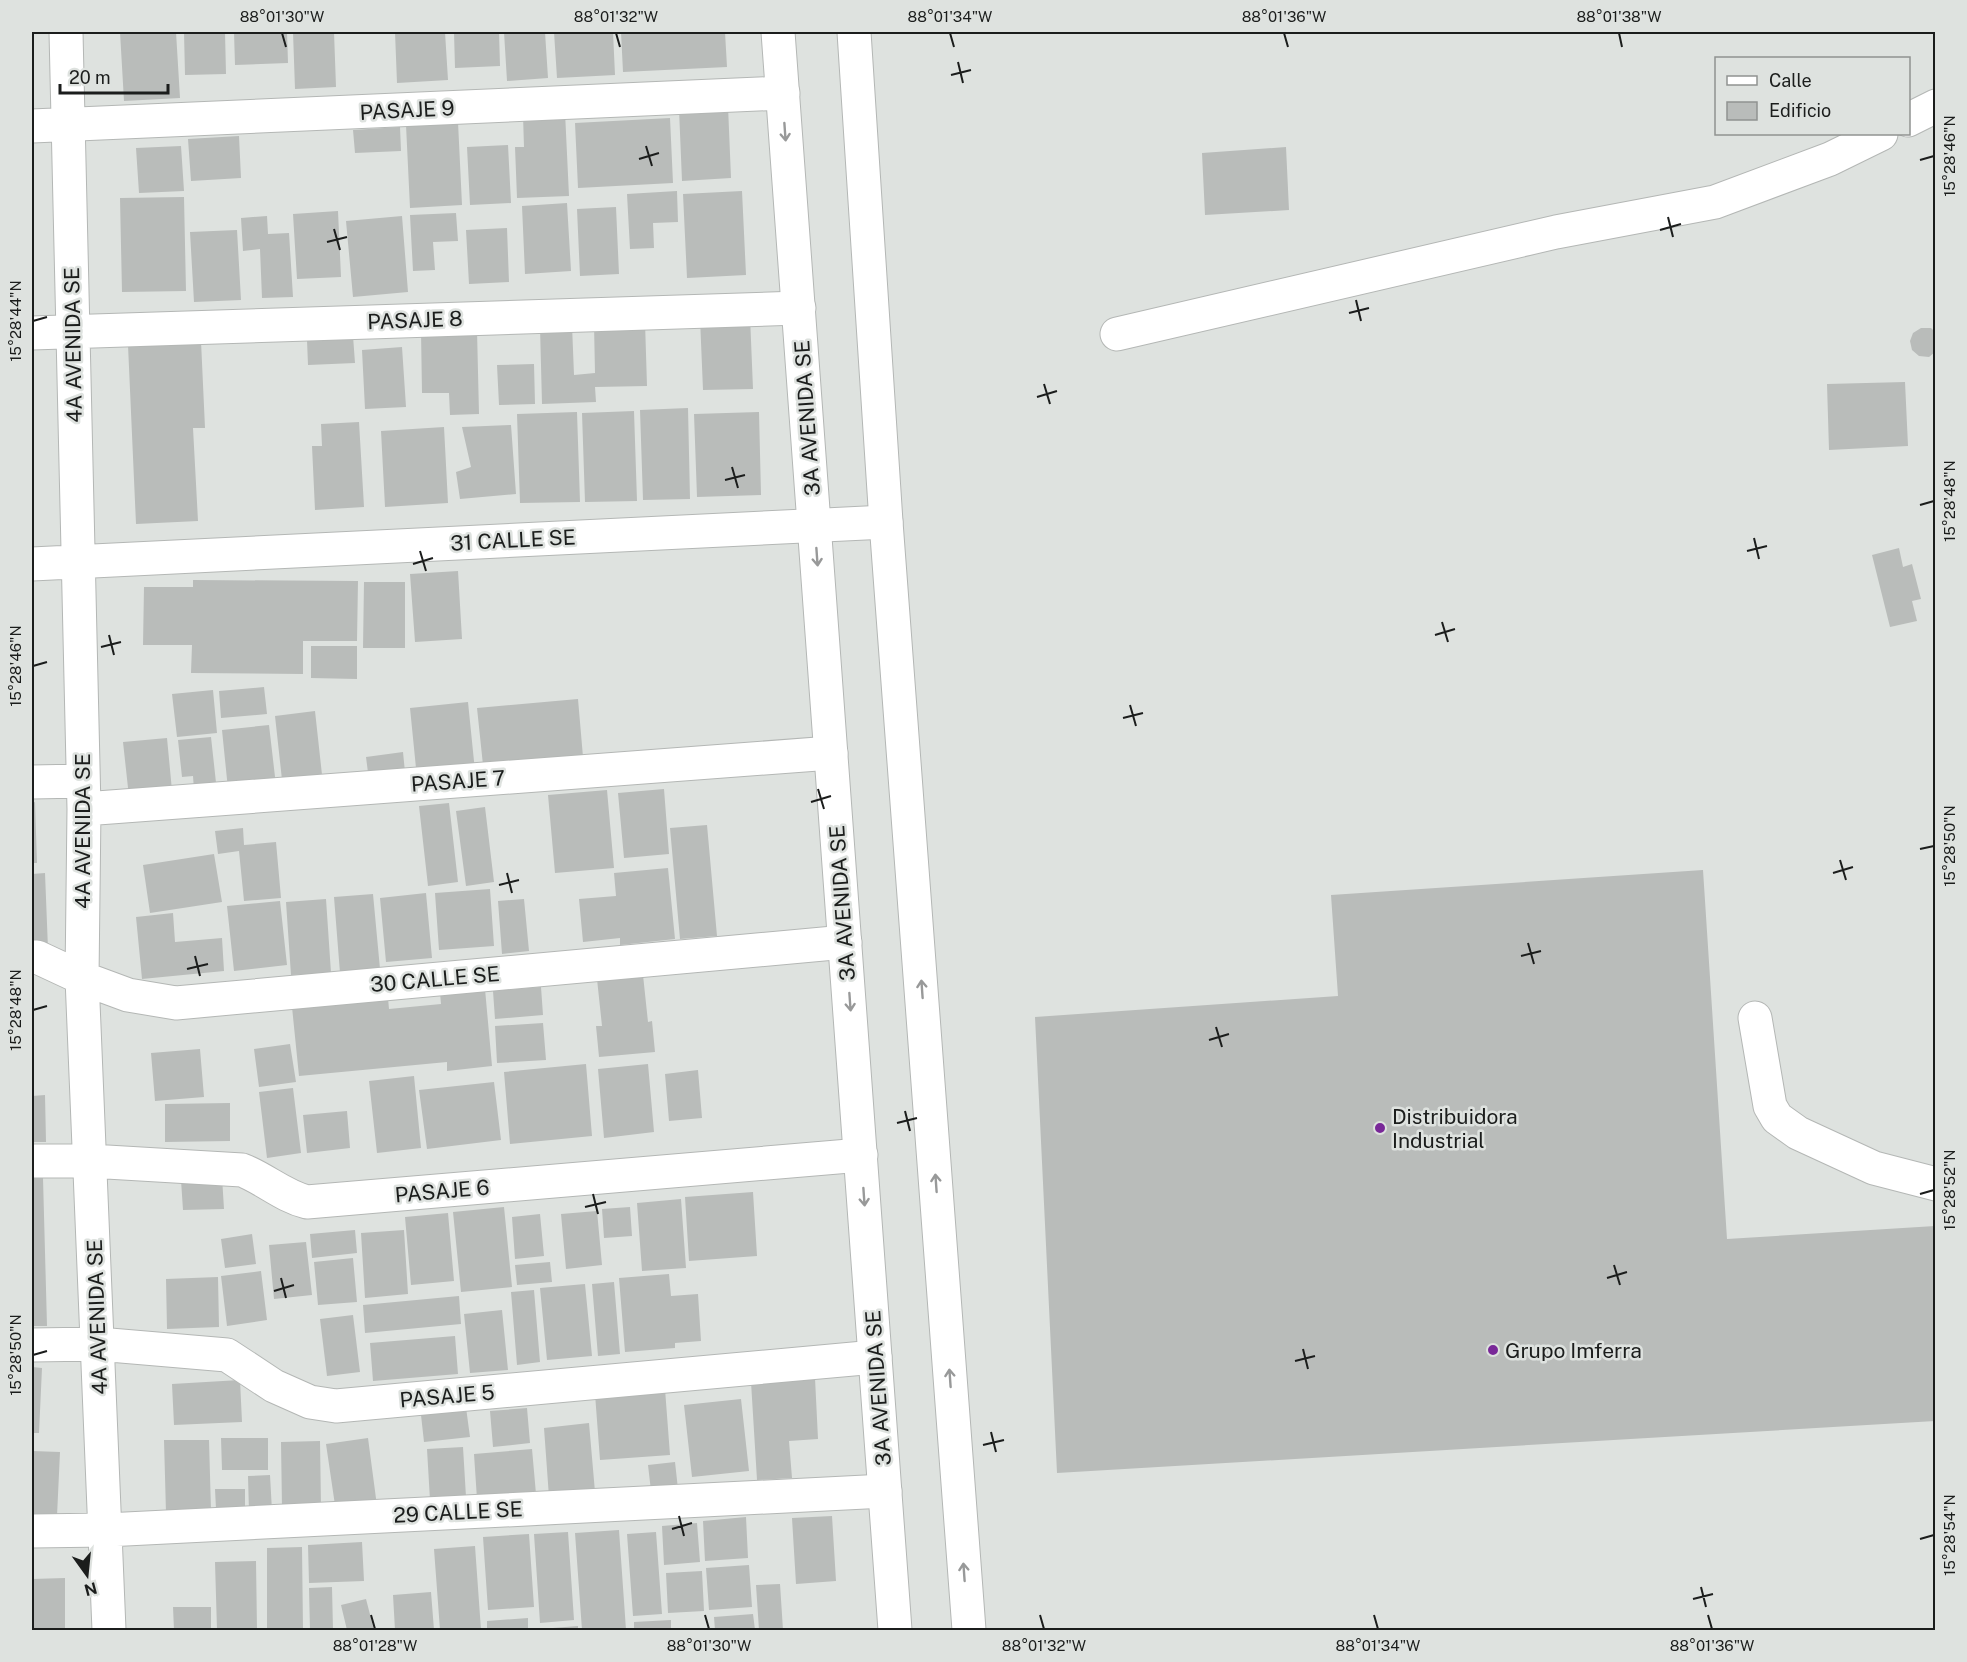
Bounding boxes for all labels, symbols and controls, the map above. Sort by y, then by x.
text: 88°01'30"W [240,8,324,25]
text: 88°01'32"W [574,8,658,25]
text: 88°01'34"W [908,8,992,25]
text: 88°01'36"W [1242,8,1326,25]
text: 88°01'38"W [1576,8,1662,25]
scale bar [60,57,168,95]
legend [1715,57,1910,135]
text: 20 m [69,67,111,88]
text: Calle [1769,70,1812,91]
street label: PASAJE 9 [359,95,455,125]
text: Edificio [1769,100,1831,121]
text: 15°28'46"N [1941,115,1958,197]
one-way arrow [780,121,791,141]
street label: 4A AVENIDA SE [59,267,87,423]
text: 15°28'44"N [7,280,24,362]
street label: PASAJE 8 [367,306,463,334]
street label: 3A AVENIDA SE [789,339,825,497]
text: 15°28'48"N [1941,460,1958,542]
street label: 31 CALLE SE [450,524,576,556]
one-way arrow [812,546,823,566]
text: 15°28'46"N [7,625,24,707]
street label: 4A AVENIDA SE [70,753,95,909]
street label: PASAJE 7 [410,765,506,797]
text: 15°28'50"N [1941,805,1958,887]
street label: 3A AVENIDA SE [824,824,860,982]
street label: 30 CALLE SE [369,961,501,997]
text: 15°28'48"N [7,969,24,1051]
one-way arrow [916,979,927,999]
one-way arrow [844,992,855,1012]
place label: Distribuidora Industrial [1392,1104,1518,1153]
marker: Distribuidora Industrial [1373,1121,1387,1135]
text: 15°28'52"N [1941,1149,1958,1231]
street label: PASAJE 6 [394,1174,490,1208]
one-way arrow [930,1174,941,1194]
one-way arrow [858,1186,869,1206]
street label: 4A AVENIDA SE [82,1239,112,1395]
street label: 3A AVENIDA SE [860,1309,896,1467]
text: 15°28'50"N [7,1314,24,1396]
place label: Grupo Imferra [1505,1338,1642,1363]
marker: Grupo Imferra [1486,1343,1500,1357]
one-way arrow [944,1368,955,1388]
street label: PASAJE 5 [398,1379,496,1413]
text: 15°28'54"N [1941,1494,1958,1576]
street label: 29 CALLE SE [393,1496,523,1528]
north arrow [57,1545,117,1605]
one-way arrow [959,1563,970,1583]
text: N [82,1578,99,1600]
text: 88°01'28"W [333,1637,417,1654]
text: 88°01'30"W [667,1637,751,1654]
text: 88°01'32"W [1002,1637,1086,1654]
text: 88°01'34"W [1336,1637,1420,1654]
text: 88°01'36"W [1670,1637,1754,1654]

